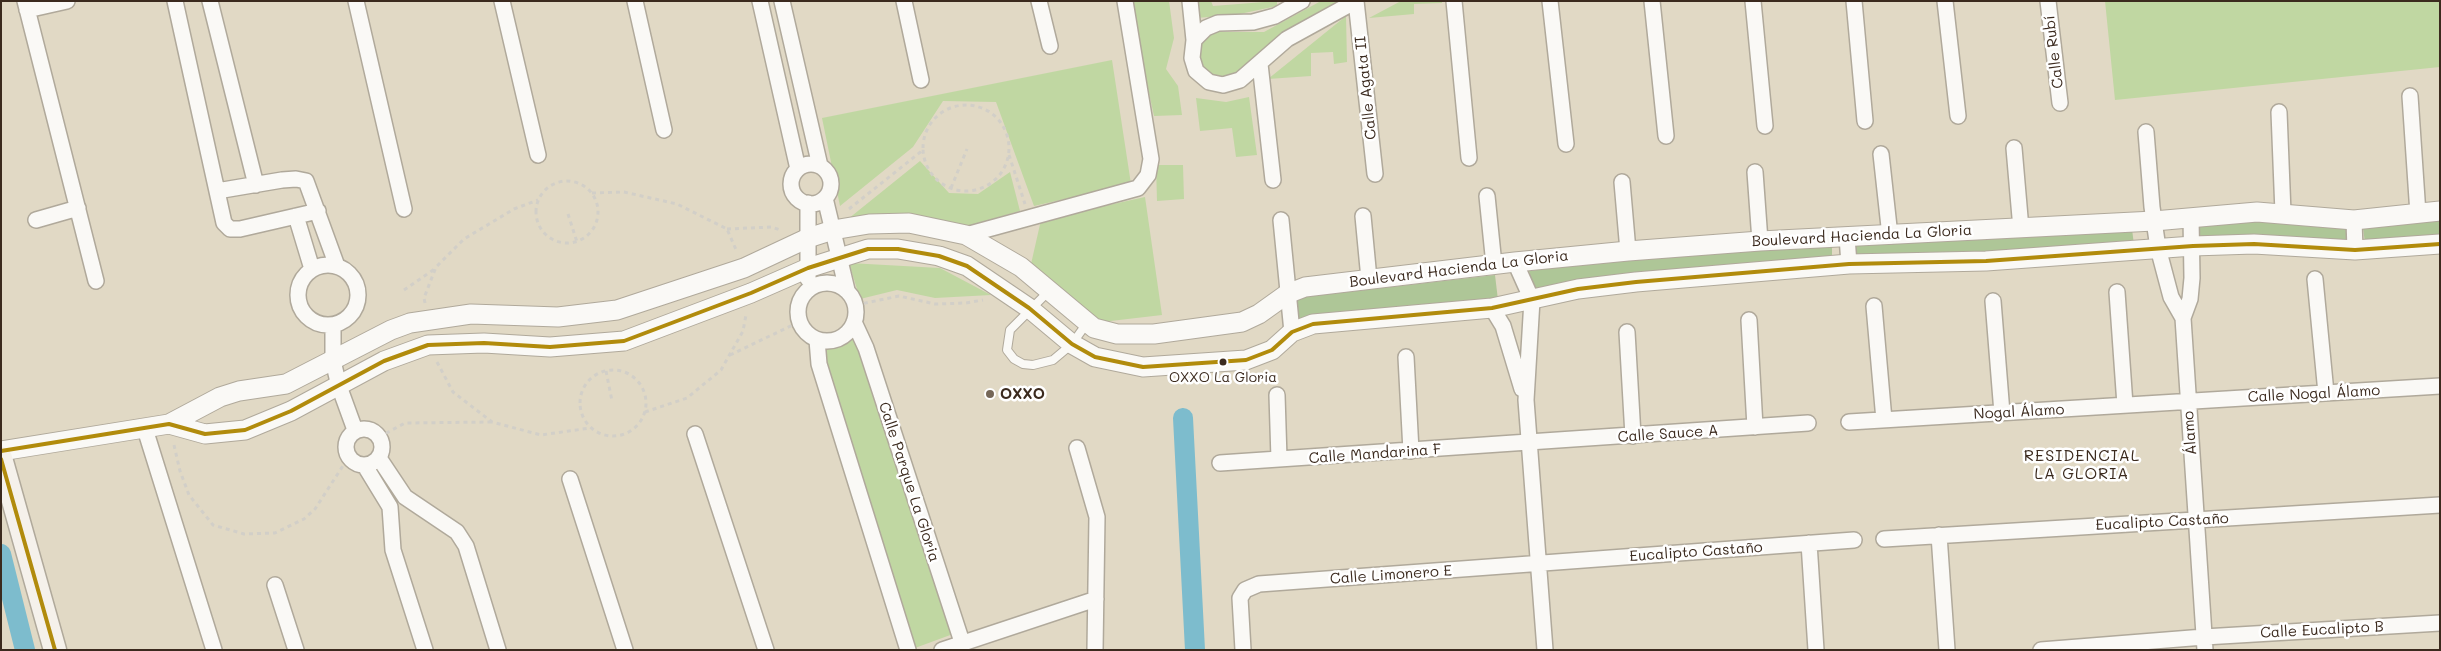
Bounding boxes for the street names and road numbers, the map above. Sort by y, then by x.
street label: Calle Rubí [2041,14,2067,90]
street label: Calle Agata II [1352,35,1380,141]
street label: Boulevard Hacienda La Gloria [1751,221,1973,251]
street label: Boulevard Hacienda La Gloria [1348,247,1570,291]
street label: Calle Nogal Álamo [2247,382,2381,406]
street label: Calle Parque La Gloria [875,400,943,564]
street label: Nogal Álamo [1973,401,2065,423]
street label: Álamo [2179,410,2201,456]
street label: Calle Sauce A [1617,422,1719,446]
street label: Calle Mandarina F [1308,440,1442,468]
street label: Eucalipto Castaño [2095,510,2229,534]
street label: Eucalipto Castaño [1629,538,1763,566]
street label: Calle Limonero E [1329,562,1453,588]
street label: Calle Eucalipto B [2260,618,2384,642]

